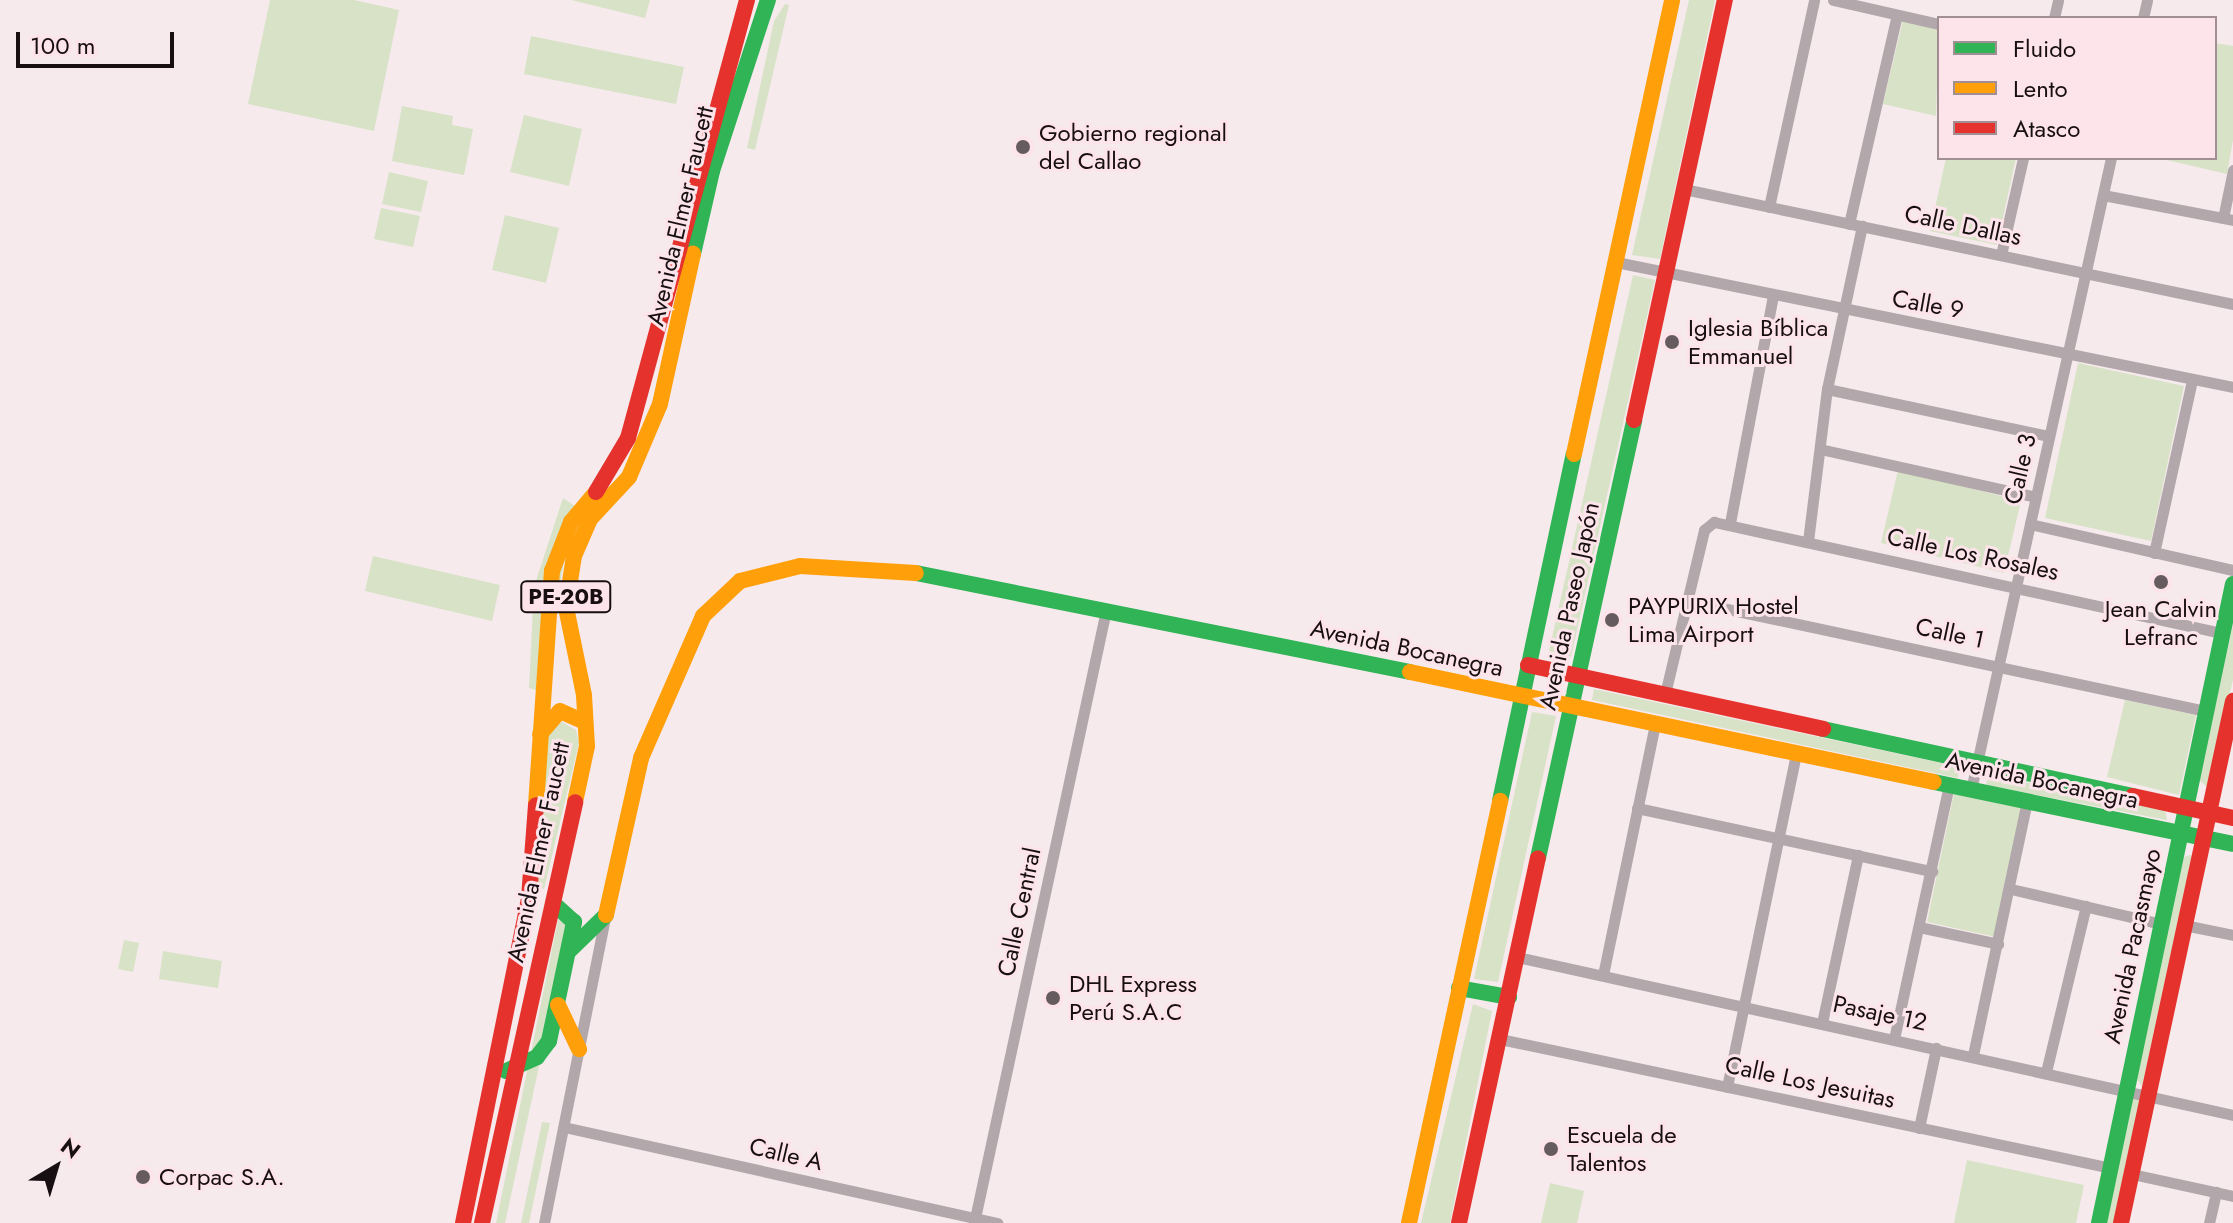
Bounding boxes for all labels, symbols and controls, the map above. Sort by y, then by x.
scale bar [20,16,178,66]
legend [1937,16,2217,160]
text: 100 m [30,28,96,63]
text: Fluido [2013,31,2076,66]
text: Lento [2013,71,2068,106]
street label: Avenida Elmer Faucett [641,103,719,329]
text: Atasco [2013,111,2080,146]
place label: Gobierno regional del Callao [1039,119,1227,175]
marker: Gobierno regional del Callao [1014,138,1032,156]
street label: Calle Dallas [1902,199,2024,251]
street label: Calle 9 [1890,284,1966,324]
place label: Iglesia Bíblica Emmanuel [1688,314,1828,370]
marker: Iglesia Bíblica Emmanuel [1663,333,1681,351]
street label: Calle 3 [1998,431,2042,507]
street label: Avenida Paseo Japón [1533,500,1605,712]
street label: Calle Los Rosales [1885,522,2061,586]
marker: Jean Calvin Lefranc [2152,573,2170,591]
road number: PE-20B [520,579,612,615]
place label: PAYPURIX Hostel Lima Airport [1628,592,1799,648]
place label: Jean Calvin Lefranc [2105,595,2217,651]
marker: PAYPURIX Hostel Lima Airport [1603,611,1621,629]
street label: Calle 1 [1913,612,1987,654]
street label: Avenida Bocanegra [1308,613,1506,683]
street label: Avenida Elmer Faucett [501,739,575,965]
street label: Avenida Bocanegra [1943,745,2141,815]
street label: Calle Central [991,845,1047,979]
street label: Avenida Pacasmayo [2097,846,2167,1046]
place label: DHL Express Perú S.A.C [1069,970,1197,1026]
marker: DHL Express Perú S.A.C [1044,989,1062,1007]
street label: Pasaje 12 [1830,989,1930,1037]
street label: Calle Los Jesuitas [1722,1050,1898,1114]
place label: Escuela de Talentos [1567,1121,1677,1177]
north arrow [16,1127,96,1207]
text: N [54,1130,88,1166]
street label: Calle A [747,1132,825,1176]
marker: Escuela de Talentos [1542,1140,1560,1158]
place label: Corpac S.A. [159,1163,285,1191]
marker: Corpac S.A. [134,1168,152,1186]

